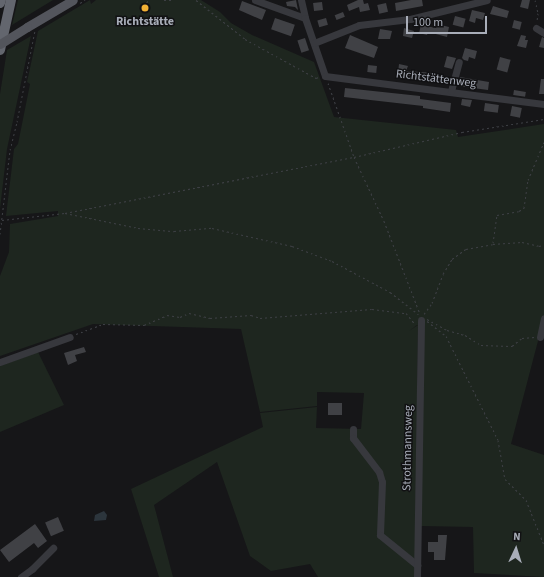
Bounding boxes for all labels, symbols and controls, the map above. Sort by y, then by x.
marker: Richtstätte [140,3,150,13]
scale bar [408,8,489,34]
text: 100 m [413,14,443,31]
place label: Richtstätte [116,15,174,29]
street label: Richtstättenweg [395,67,477,91]
street label: Strothmannsweg [400,405,416,491]
north arrow [496,529,536,569]
text: N [513,529,521,544]

